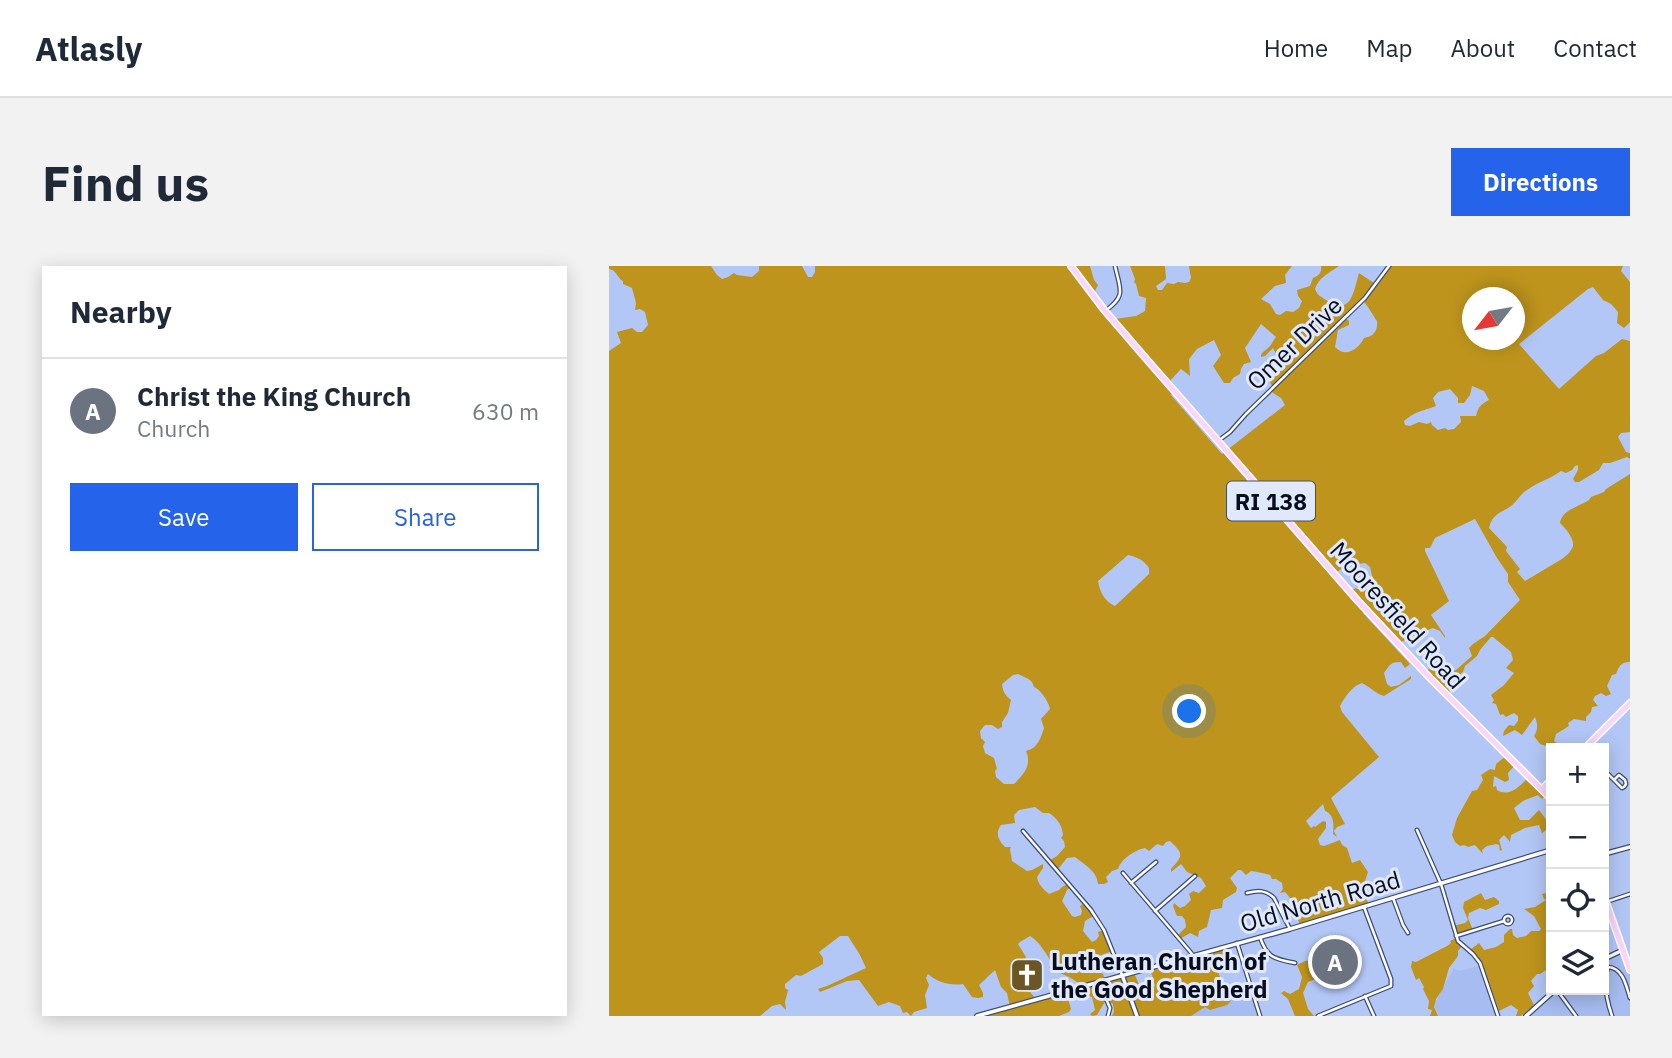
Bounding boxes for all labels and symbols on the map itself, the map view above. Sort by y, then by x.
north arrow [1462,287,1525,350]
street label: Omer Drive [1239,289,1349,397]
road number: RI 138 [1227,482,1315,520]
street label: Mooresfield Road [1323,534,1473,696]
your location [1172,694,1206,728]
street label: Old North Road [1236,863,1404,939]
pin: A [1312,936,1358,988]
place label: Lutheran Church of the Good Shepherd [1051,945,1268,1005]
church icon: Lutheran Church of the Good Shepherd [1008,956,1046,994]

